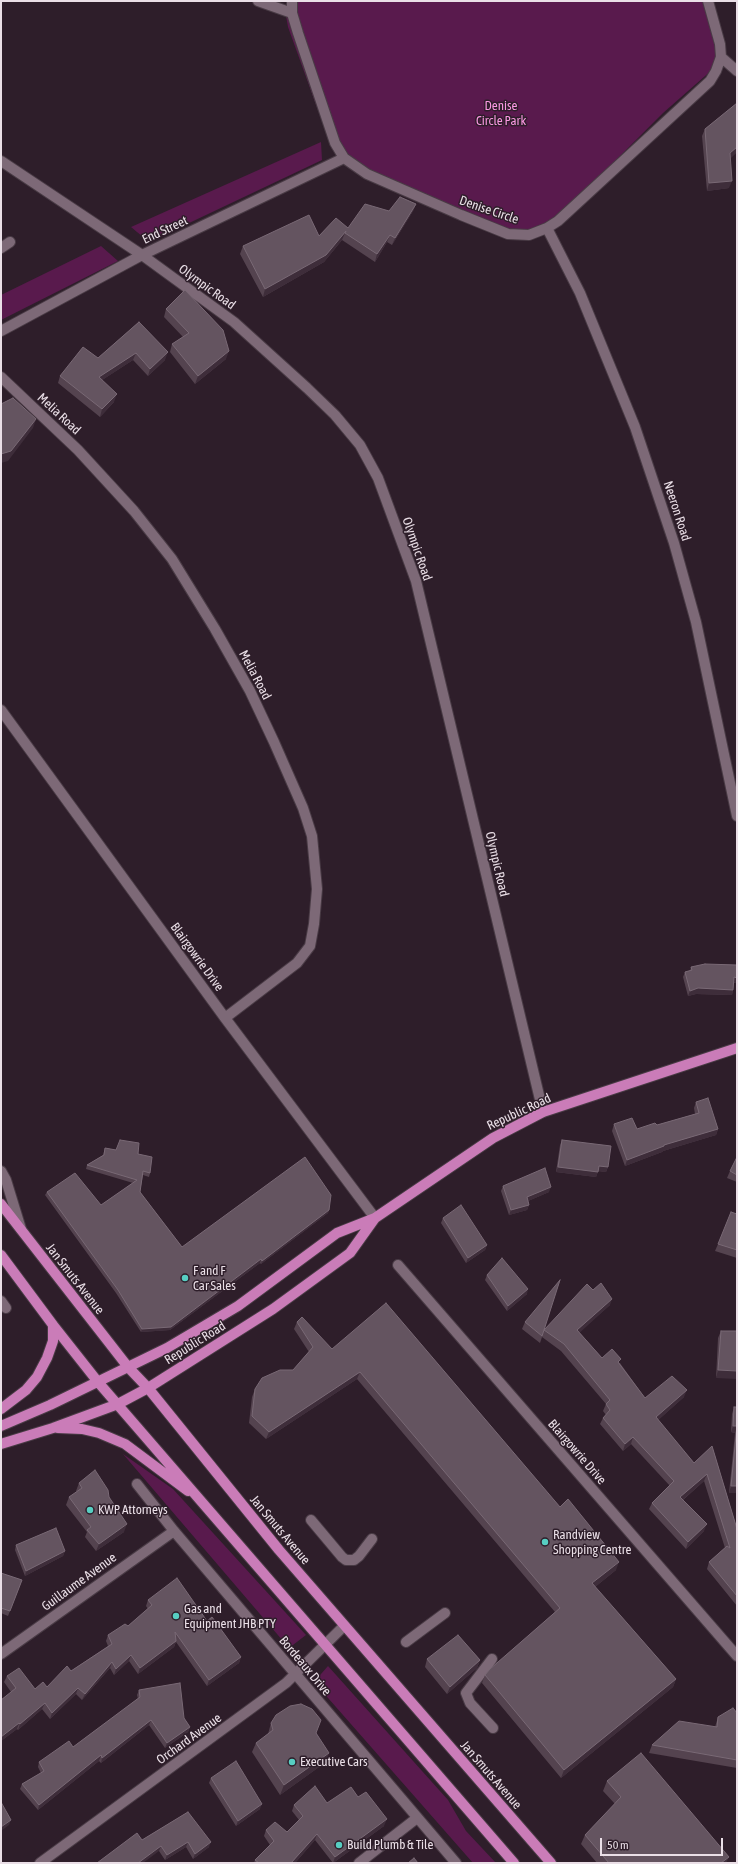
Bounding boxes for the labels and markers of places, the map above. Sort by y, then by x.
place label: F and F Car Sales [193,1263,236,1294]
marker: F and F Car Sales [180,1273,190,1283]
place label: KWP Attorneys [98,1502,168,1518]
marker: KWP Attorneys [85,1505,95,1515]
place label: Randview Shopping Centre [553,1527,631,1558]
marker: Randview Shopping Centre [540,1537,550,1547]
place label: Gas and Equipment JHB PTY [184,1601,276,1632]
marker: Gas and Equipment JHB PTY [171,1611,181,1621]
place label: Executive Cars [300,1754,368,1770]
marker: Executive Cars [287,1757,297,1767]
place label: Build Plumb & Tile [347,1837,433,1853]
marker: Build Plumb & Tile [334,1840,344,1850]

